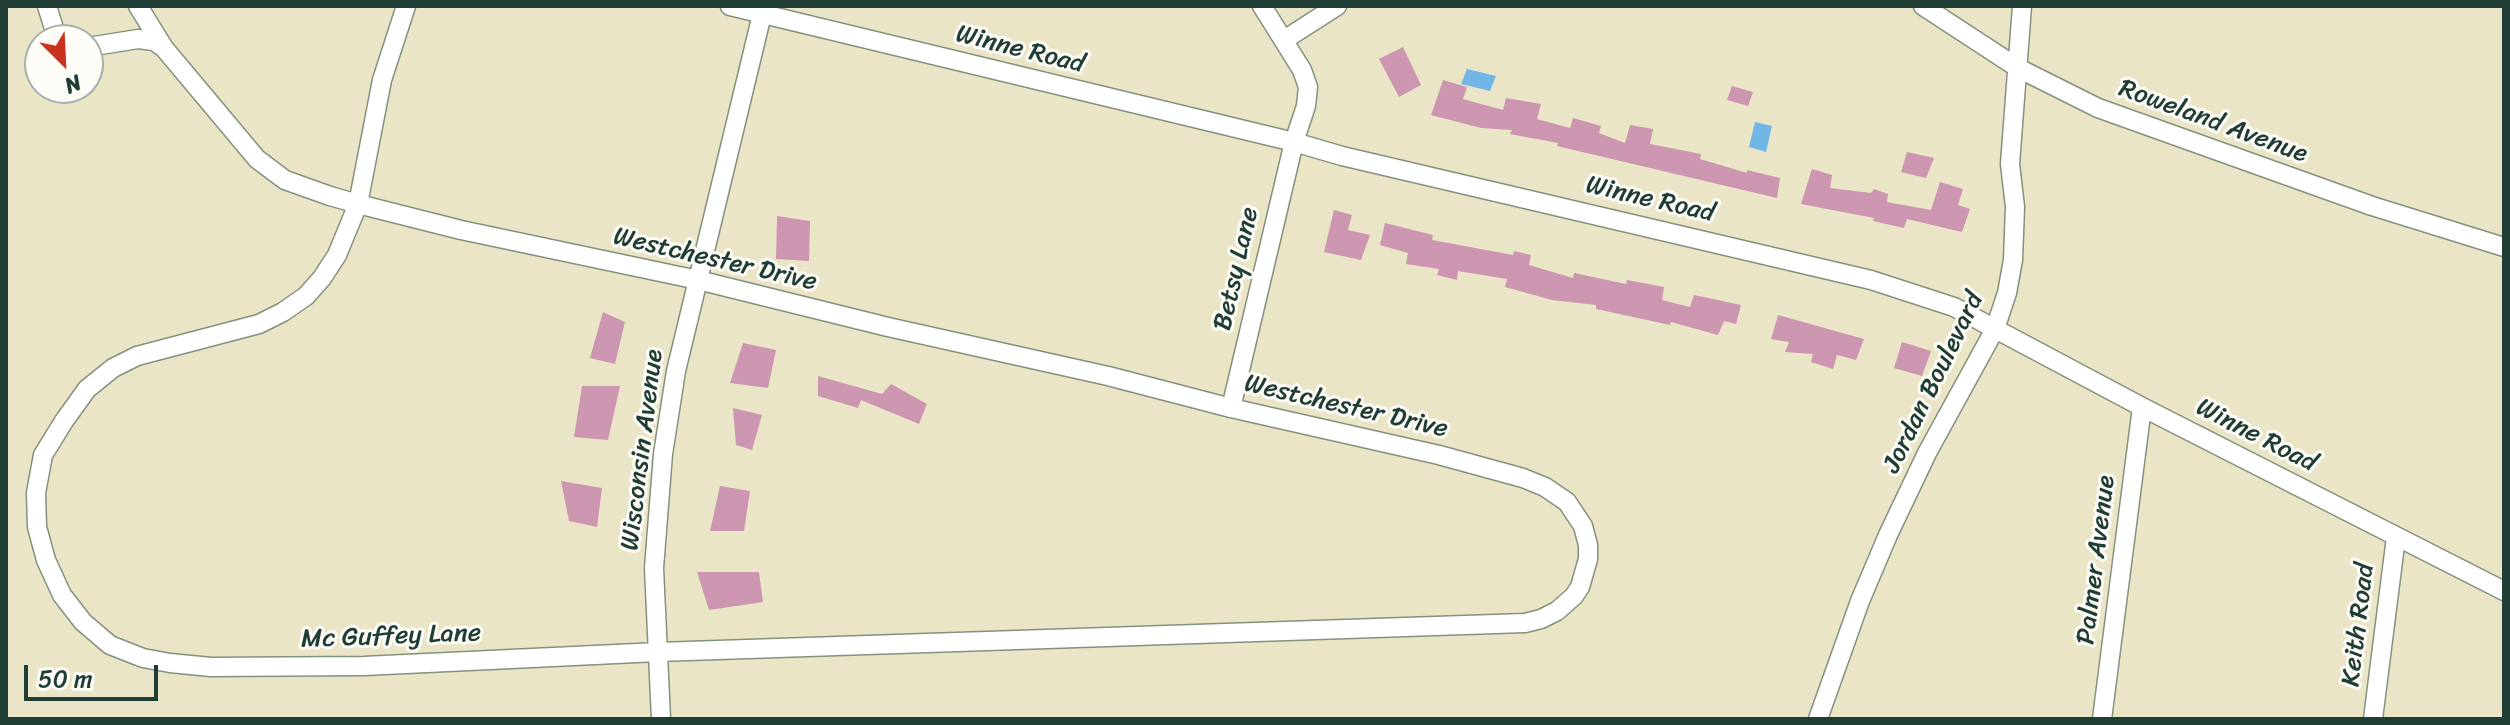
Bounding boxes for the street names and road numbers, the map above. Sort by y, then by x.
street label: Winne Road [953,19,1087,81]
street label: Roweland Avenue [2114,73,2312,171]
street label: Winne Road [1583,170,1717,230]
street label: Betsy Lane [1208,204,1266,334]
street label: Westchester Drive [610,221,820,299]
street label: Jordan Boulevard [1877,288,1991,478]
street label: Wisconsin Avenue [615,348,671,552]
street label: Westchester Drive [1241,368,1451,446]
street label: Winne Road [2191,392,2321,480]
street label: Palmer Avenue [2071,474,2123,646]
street label: Keith Road [2336,562,2382,688]
street label: Mc Guffey Lane [300,618,482,656]

